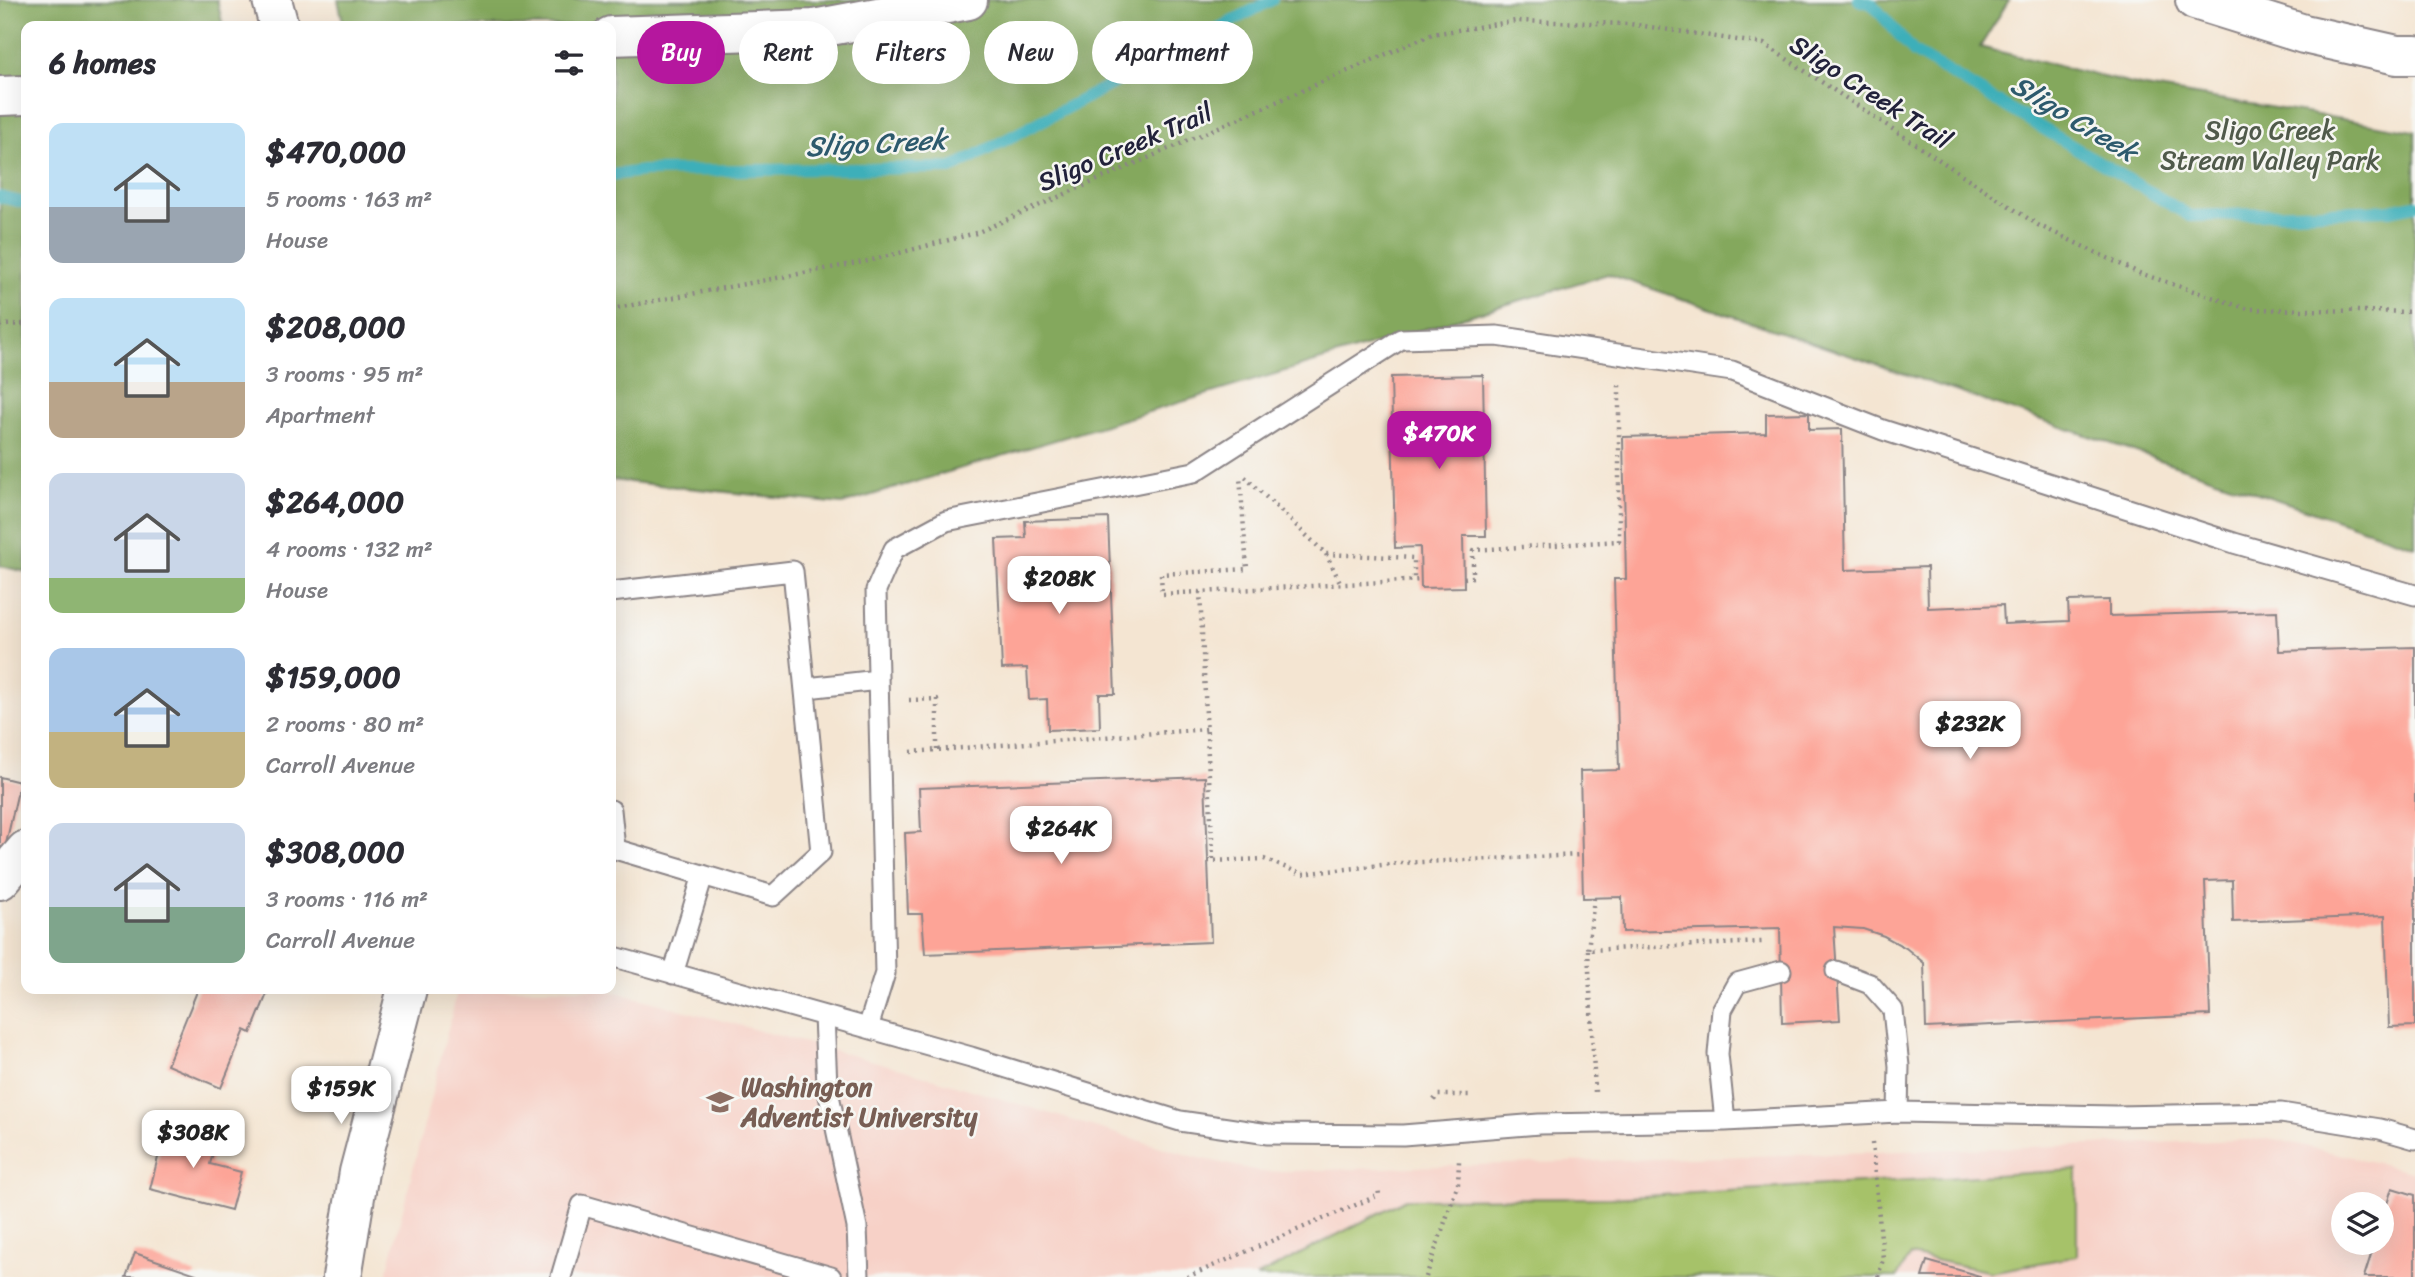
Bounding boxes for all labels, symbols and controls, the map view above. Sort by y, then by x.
chip: Buy [637,21,725,84]
chip: Rent [739,21,838,84]
chip: Filters [852,21,970,84]
chip: New [984,21,1078,84]
chip: Apartment [1092,21,1253,84]
street label: Sligo Creek Trail [1780,22,1962,162]
text: 6 homes [49,36,156,90]
icon: filters [550,44,588,82]
water label: Sligo Creek [2001,61,2150,177]
street label: Sligo Creek Trail [1030,89,1220,205]
park label: Sligo Creek Stream Valley Park [2160,107,2380,183]
water label: Sligo Creek [804,115,951,171]
text: $470,000 [266,125,406,179]
icon: home [105,151,189,235]
text: 5 rooms · 163 m² [266,179,432,220]
text: House [266,220,328,261]
text: $208,000 [266,300,406,354]
icon: home [105,326,189,410]
text: 3 rooms · 95 m² [266,354,423,395]
text: Apartment [266,395,375,436]
pin: $470K [1390,412,1488,471]
text: $470K [1403,413,1475,454]
text: $264,000 [266,475,404,529]
icon: home [105,501,189,585]
text: 4 rooms · 132 m² [266,529,433,570]
pin: $208K [1010,556,1108,616]
text: $208K [1023,558,1095,599]
text: House [266,570,328,611]
text: $159,000 [266,650,401,704]
icon: home [105,676,189,760]
pin: $232K [1921,702,2019,761]
text: $232K [1936,703,2004,744]
text: 2 rooms · 80 m² [266,704,424,745]
text: Carroll Avenue [266,745,415,786]
pin: $264K [1012,806,1110,866]
text: $264K [1026,808,1096,849]
text: $308,000 [266,825,405,879]
icon: home [105,851,189,935]
text: 3 rooms · 116 m² [266,879,428,920]
text: Carroll Avenue [266,920,415,961]
place label: Washington Adventist University [740,1064,978,1140]
pin: $159K [292,1066,390,1126]
text: $159K [307,1068,375,1109]
school or university icon: Washington Adventist University [705,1087,735,1117]
pin: $308K [144,1110,242,1170]
text: $308K [158,1112,228,1153]
map controls [2331,1192,2394,1255]
button: layers [2331,1192,2394,1255]

